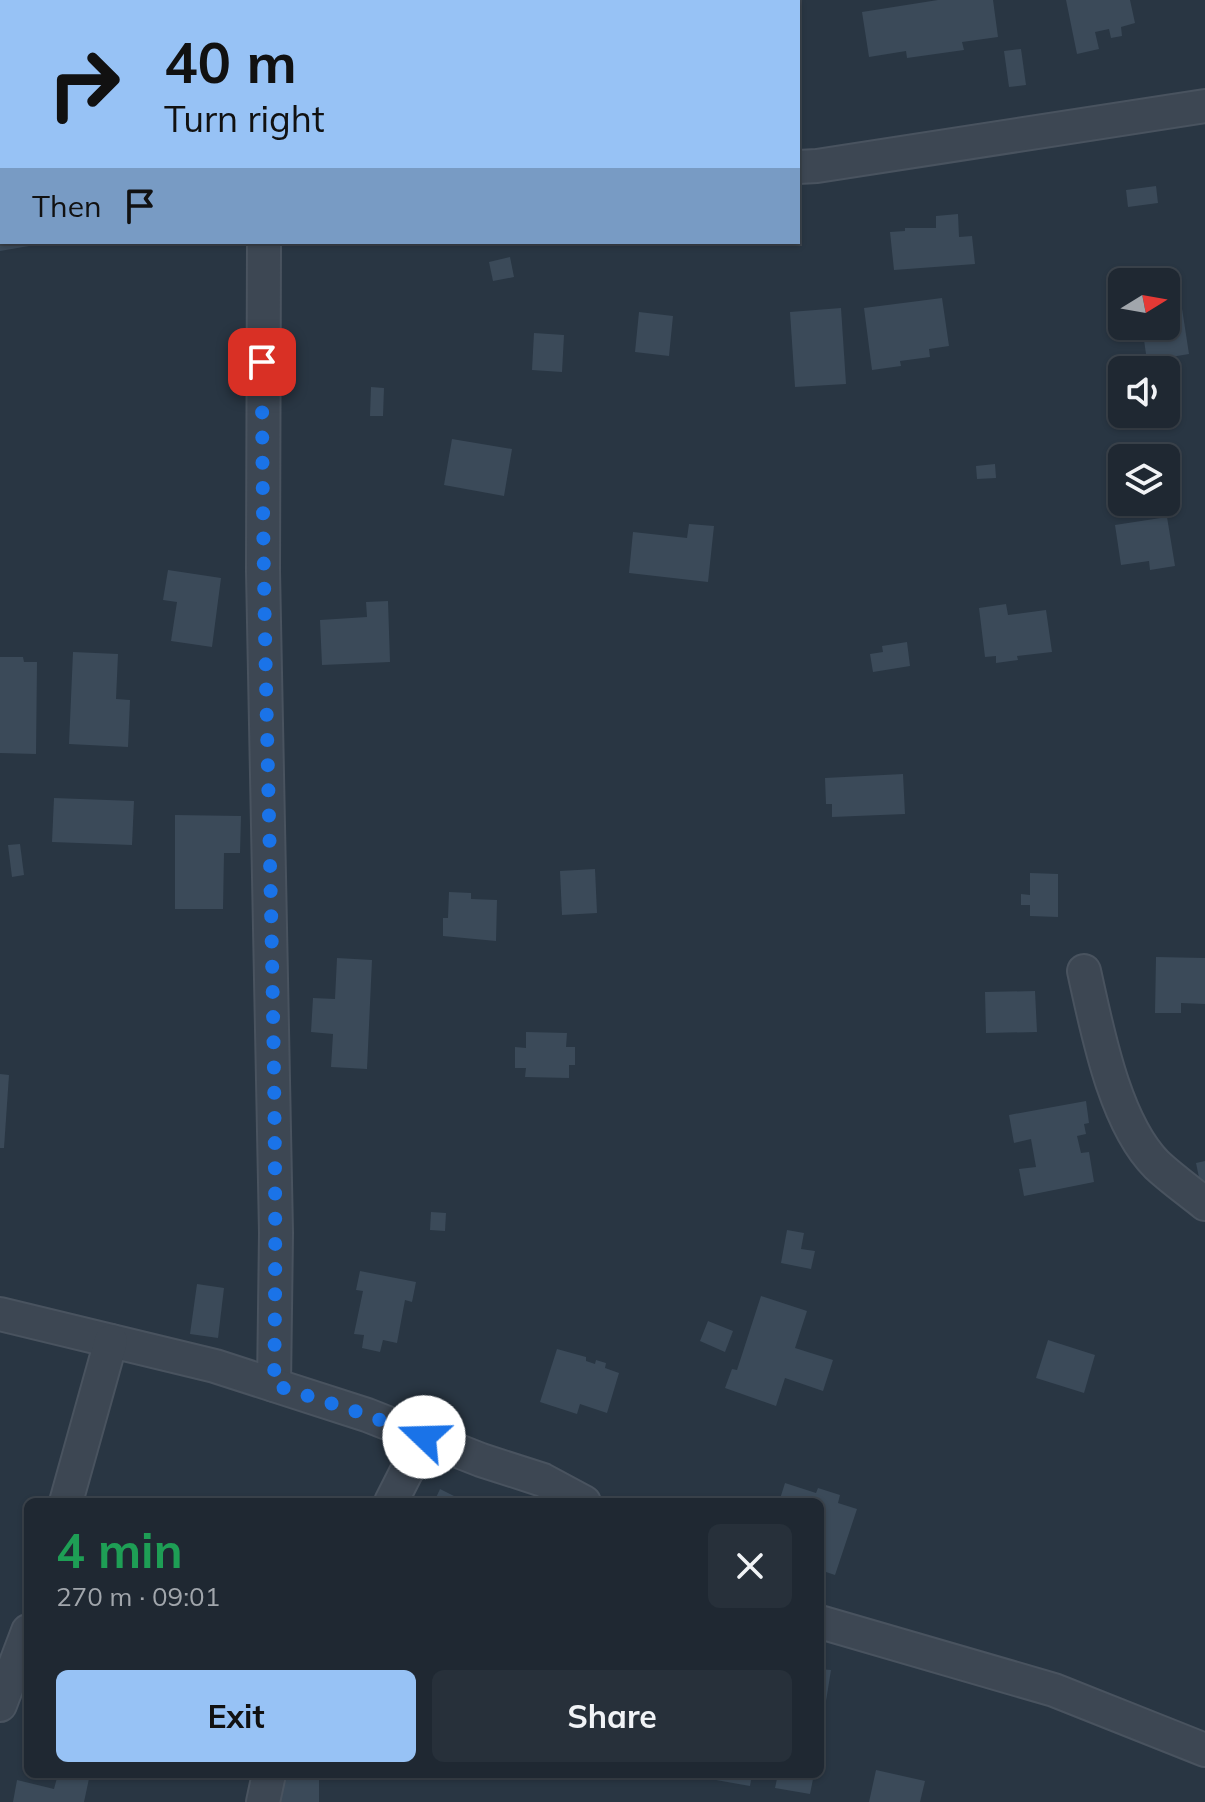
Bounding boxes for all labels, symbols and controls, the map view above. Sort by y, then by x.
text: 40 m [164,27,297,97]
icon: right [32,32,136,136]
text: Turn right [164,96,325,141]
icon: arrive [118,184,162,228]
text: Then [32,187,102,225]
north arrow [1108,268,1180,340]
map controls [1108,268,1180,516]
pin [228,328,296,396]
icon: arrive [240,340,284,384]
button: sound [1108,356,1180,428]
button: layers [1108,444,1180,516]
position arrow [382,1395,466,1479]
text: 4 min [56,1520,183,1580]
button: close [708,1524,792,1608]
text: 270 m · 09:01 [56,1580,220,1613]
button: Exit [56,1670,416,1762]
button: Share [432,1670,792,1762]

